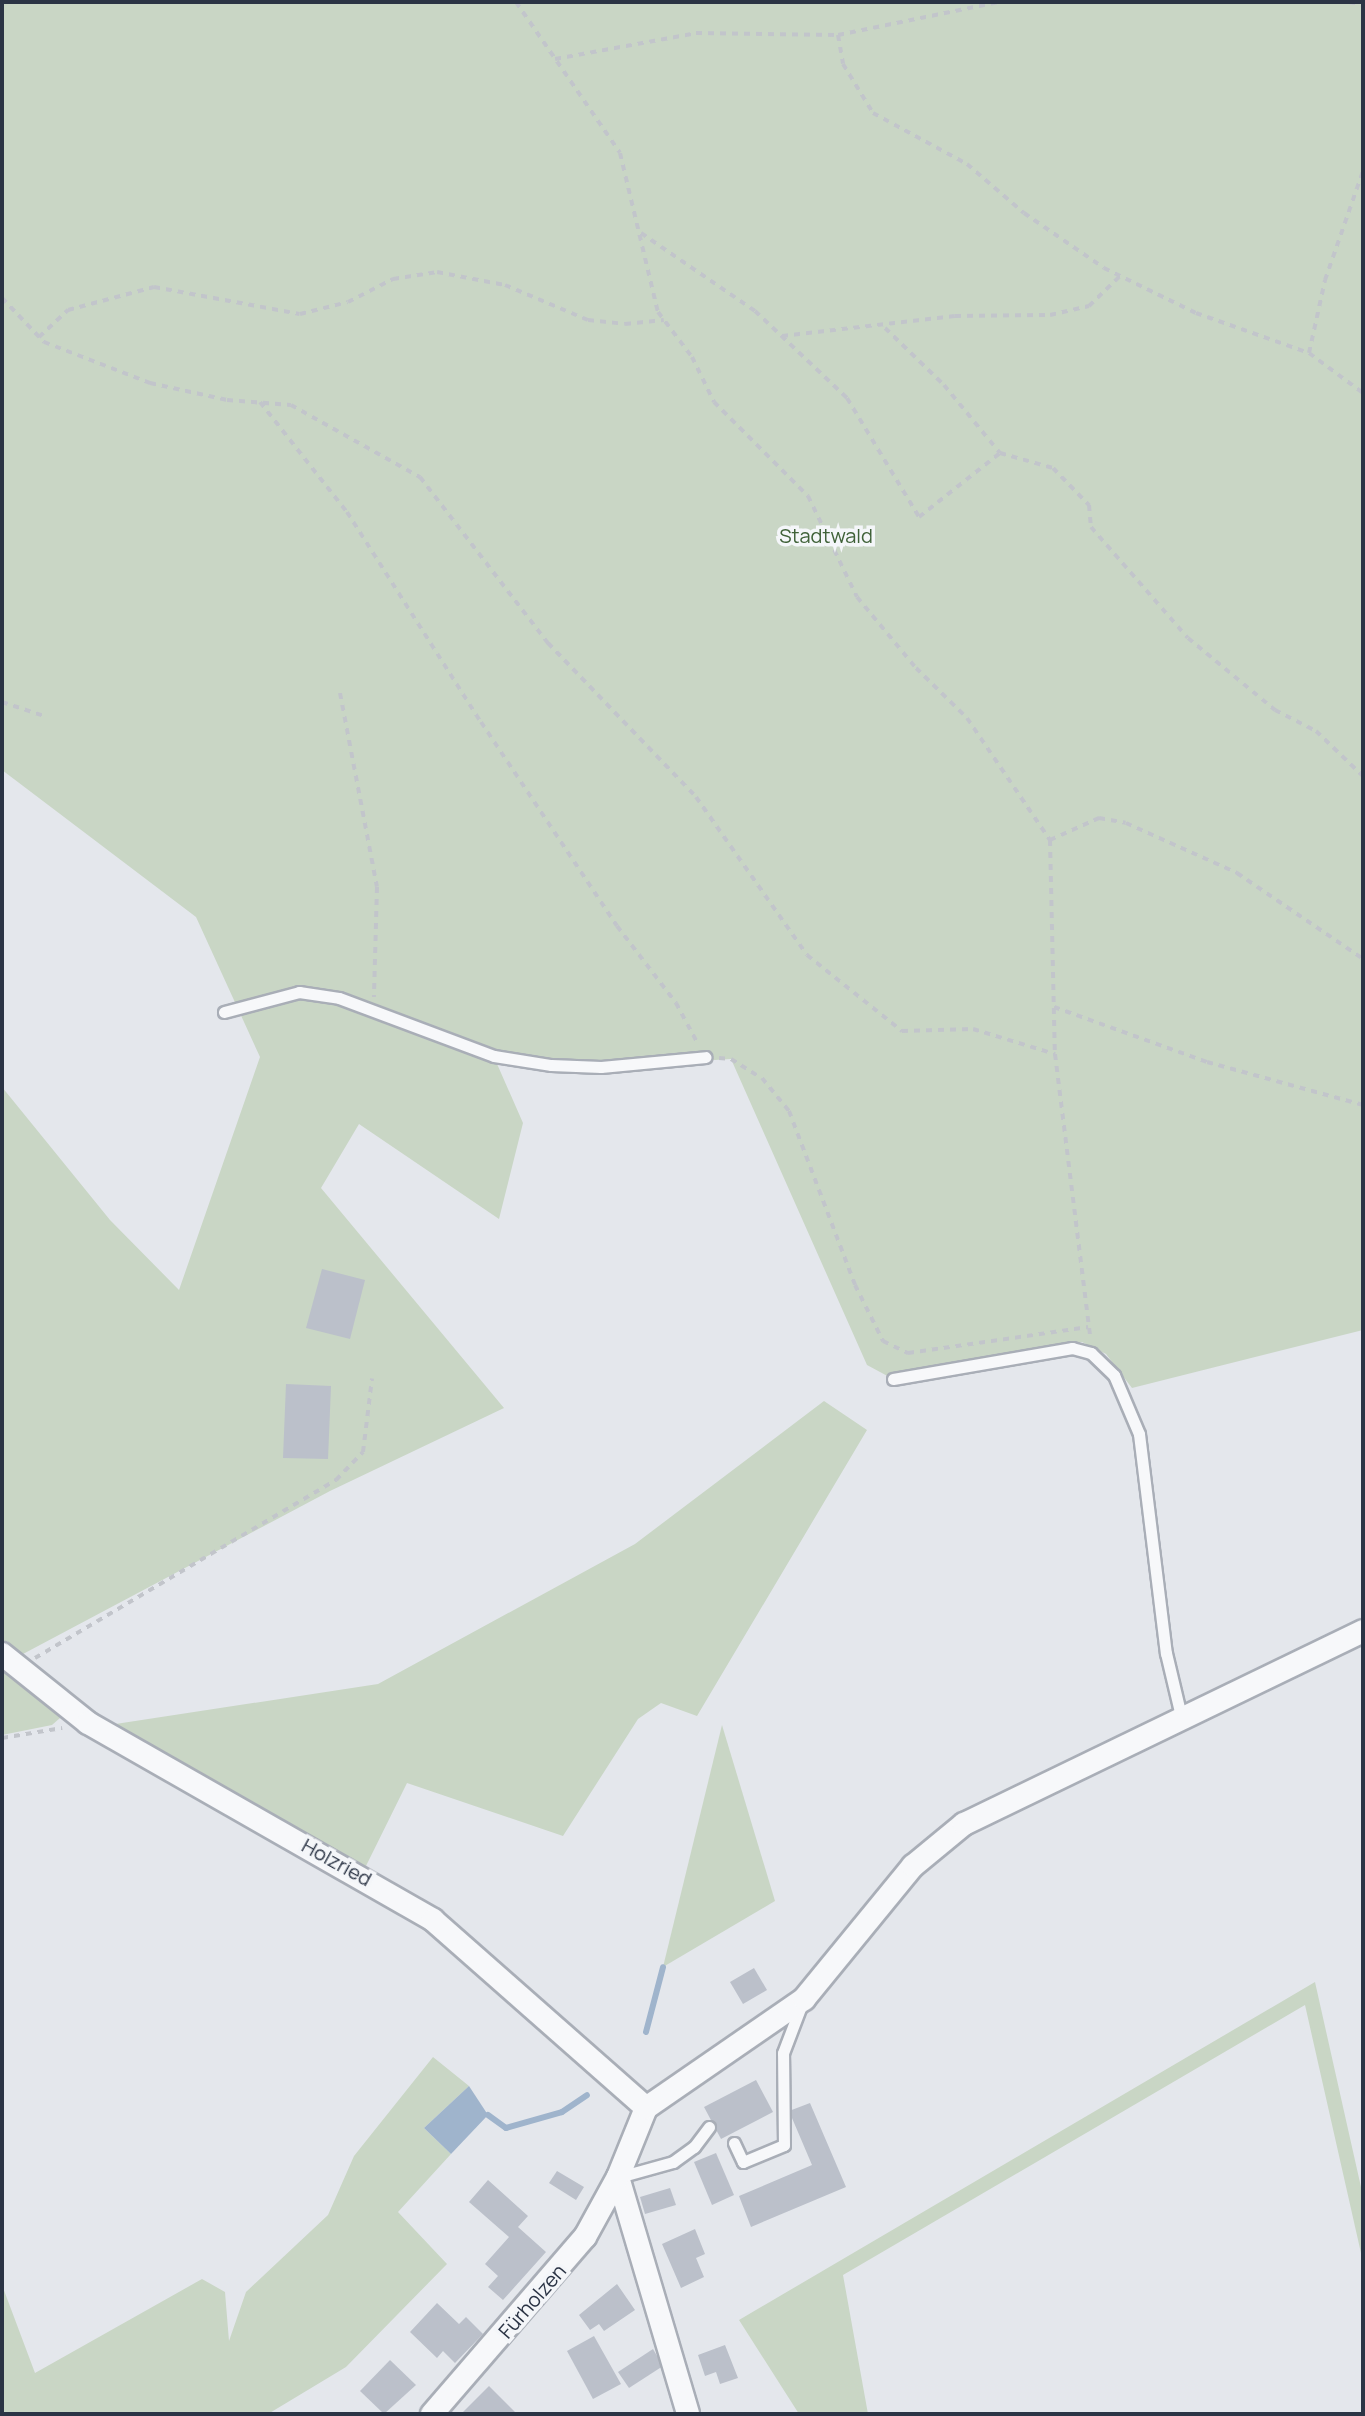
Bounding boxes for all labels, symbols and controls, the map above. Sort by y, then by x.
park label: Stadtwald [779,523,873,547]
street label: Holzried [298,1833,376,1891]
street label: Fürholzen [493,2259,571,2343]

